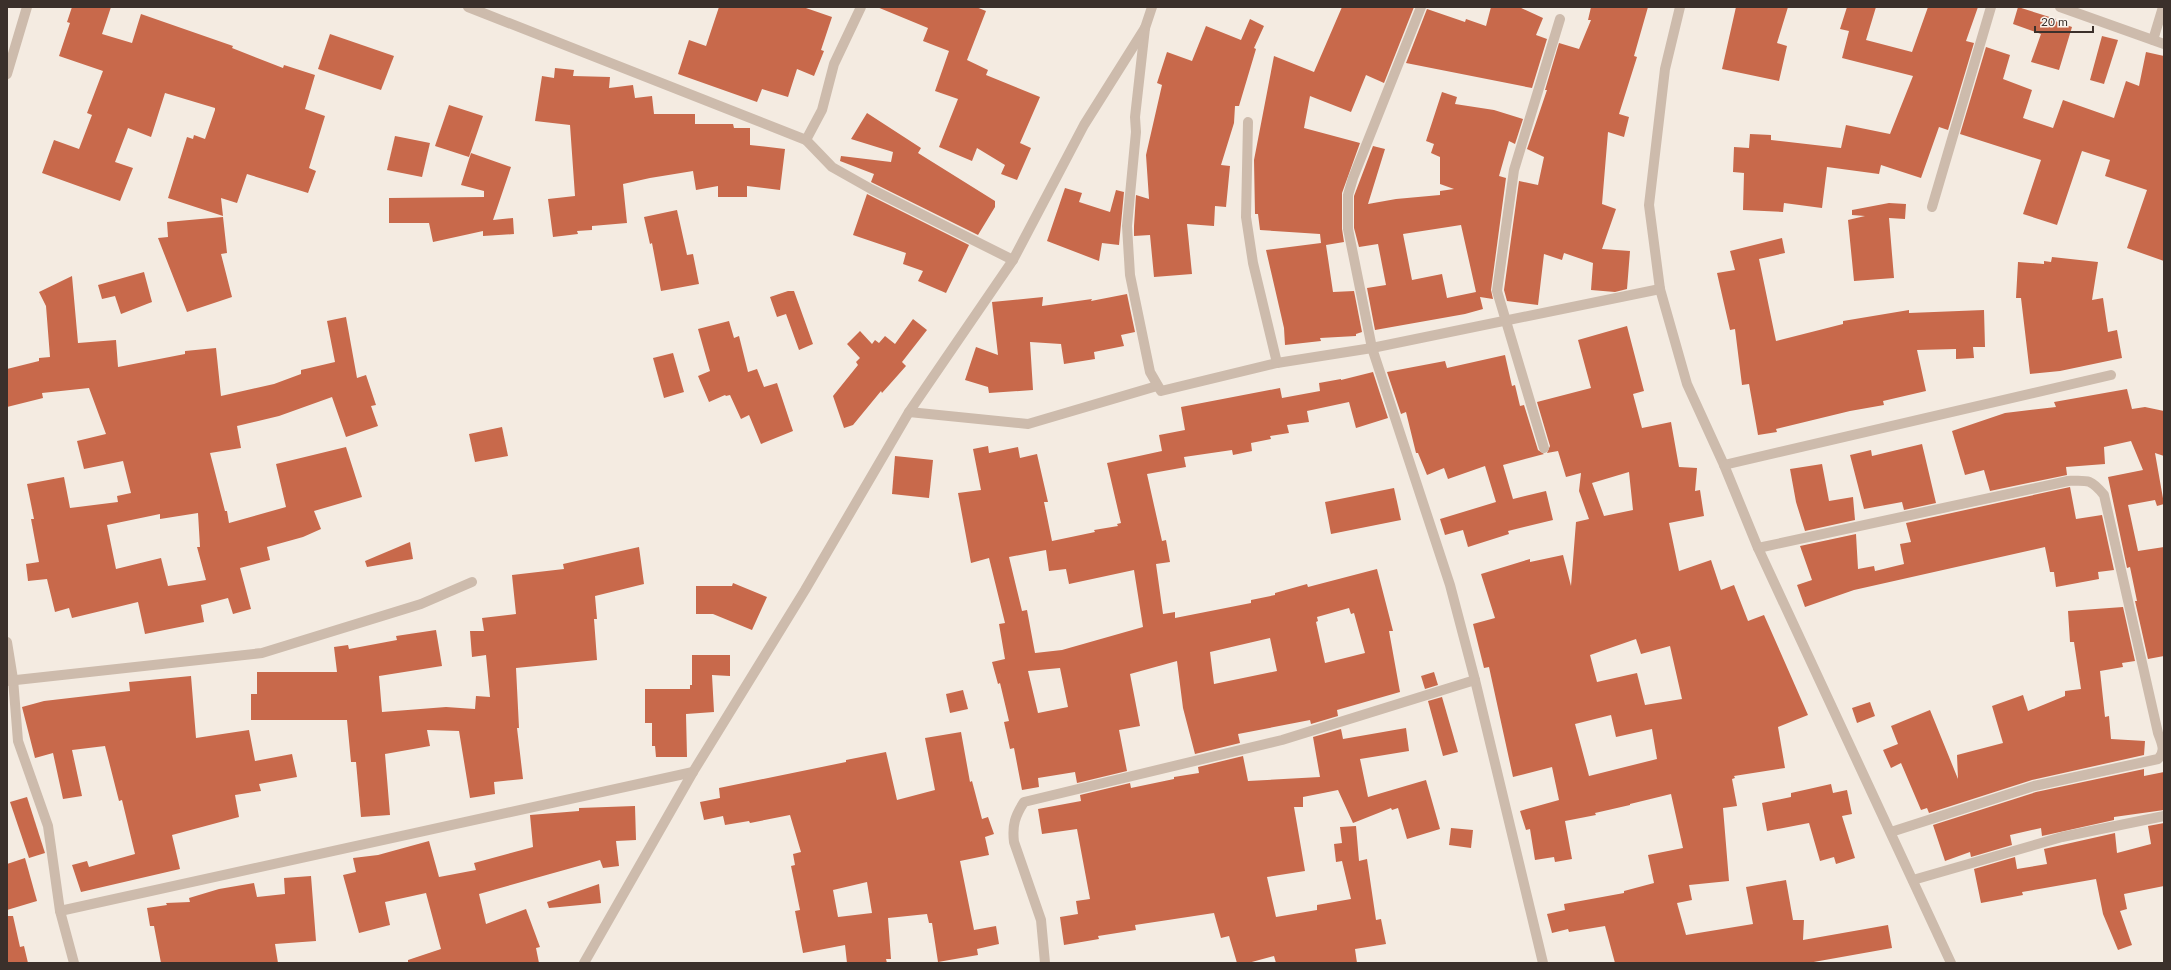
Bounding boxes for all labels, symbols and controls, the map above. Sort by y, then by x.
scale bar [2035,8,2093,34]
text: 20 m [2041,14,2068,29]

